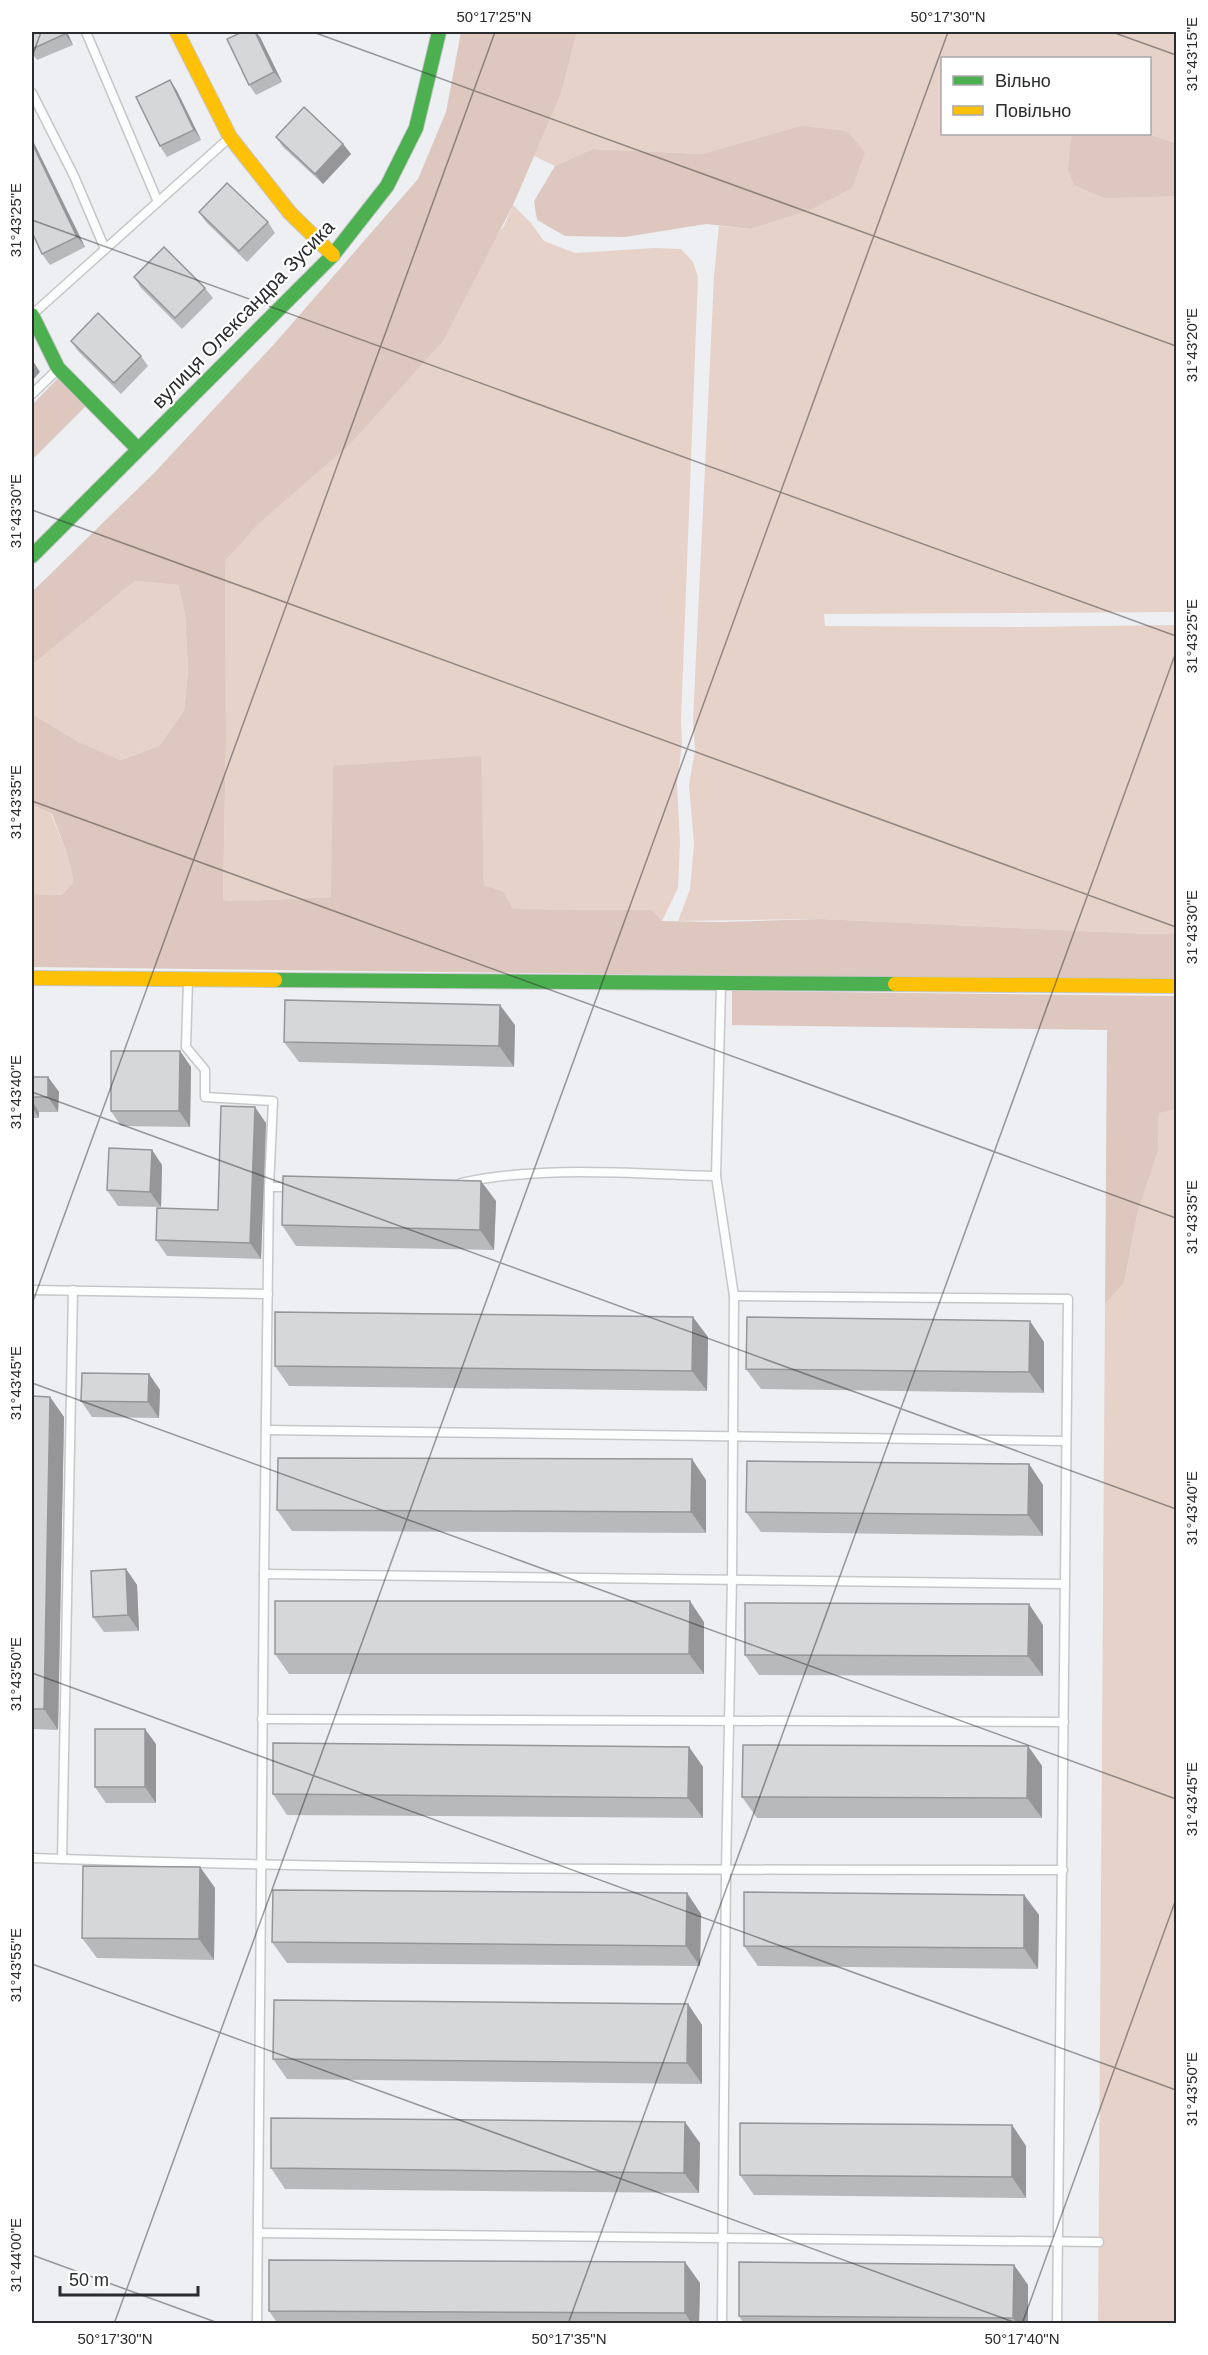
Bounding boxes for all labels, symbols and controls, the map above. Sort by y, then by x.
text: 50°17'25"N [456,8,532,25]
text: 50°17'30"N [910,8,986,25]
text: 31°43'15"E [1183,17,1200,91]
legend [941,57,1151,135]
text: Вільно [995,71,1051,91]
text: Повільно [995,101,1071,121]
text: 31°43'25"E [7,183,24,257]
street label: вулиця Олександра Зусика [147,215,339,412]
text: 31°43'20"E [1183,308,1200,382]
text: 31°43'30"E [7,474,24,548]
text: 31°43'25"E [1183,599,1200,673]
text: 31°43'35"E [7,765,24,839]
text: 31°43'30"E [1183,890,1200,964]
text: 31°43'40"E [7,1055,24,1129]
text: 31°43'35"E [1183,1180,1200,1254]
text: 31°43'45"E [7,1346,24,1420]
text: 31°43'40"E [1183,1471,1200,1545]
text: 31°43'50"E [7,1637,24,1711]
text: 31°43'45"E [1183,1762,1200,1836]
text: 31°43'55"E [7,1928,24,2002]
text: 31°43'50"E [1183,2052,1200,2126]
text: 31°44'00"E [7,2218,24,2292]
scale bar [60,2259,198,2297]
text: 50 m [69,2270,109,2290]
text: 50°17'30"N [77,2330,153,2347]
text: 50°17'35"N [531,2330,607,2347]
text: 50°17'40"N [984,2330,1060,2347]

